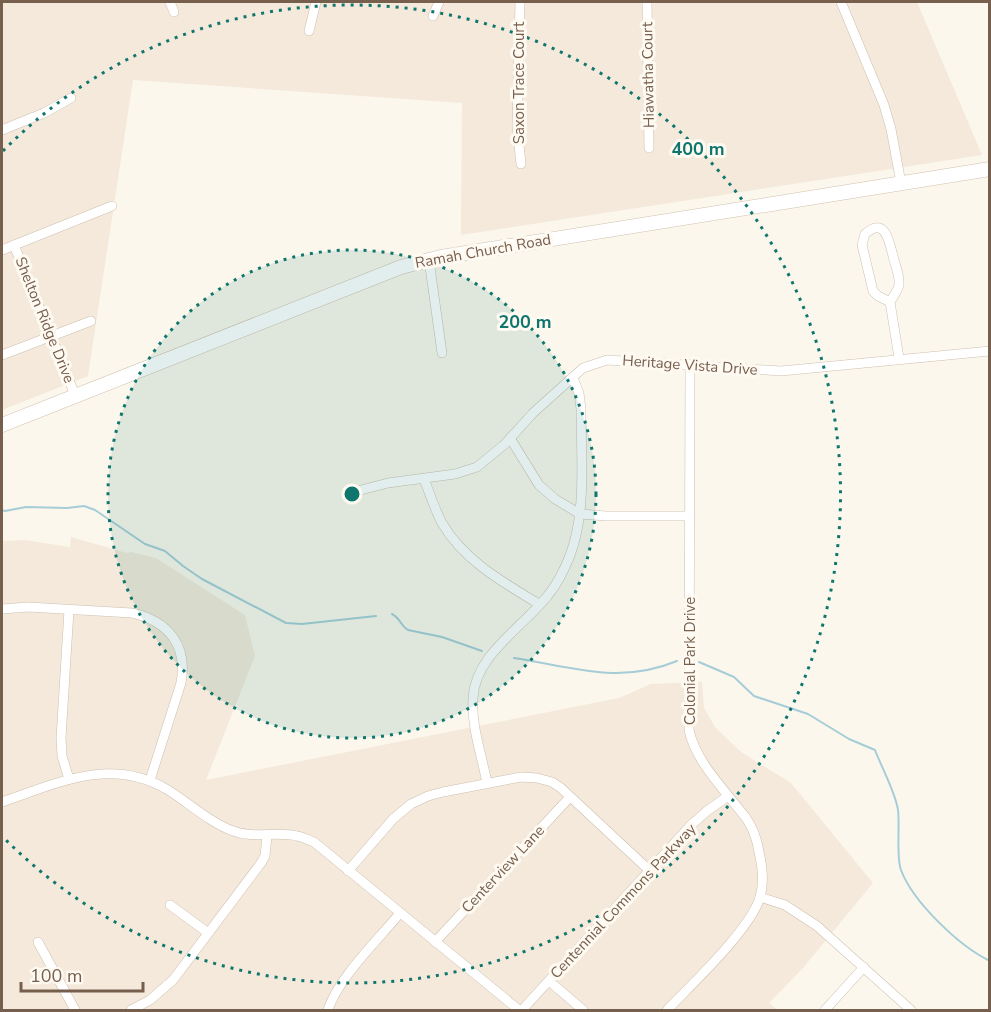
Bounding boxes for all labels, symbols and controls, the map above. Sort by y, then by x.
street label: Saxon Trace Court [509,21,529,144]
street label: Hiawatha Court [637,21,659,128]
text: 400 m [671,137,725,161]
street label: Ramah Church Road [413,229,553,273]
street label: Shelton Ridge Drive [11,254,79,386]
text: 200 m [498,310,552,334]
street label: Heritage Vista Drive [622,350,758,380]
centre of rings [342,484,362,504]
street label: Colonial Park Drive [680,597,700,725]
street label: Centennial Commons Parkway [546,819,701,983]
street label: Centerview Lane [457,821,549,917]
scale bar [21,955,142,993]
text: 100 m [30,964,82,988]

